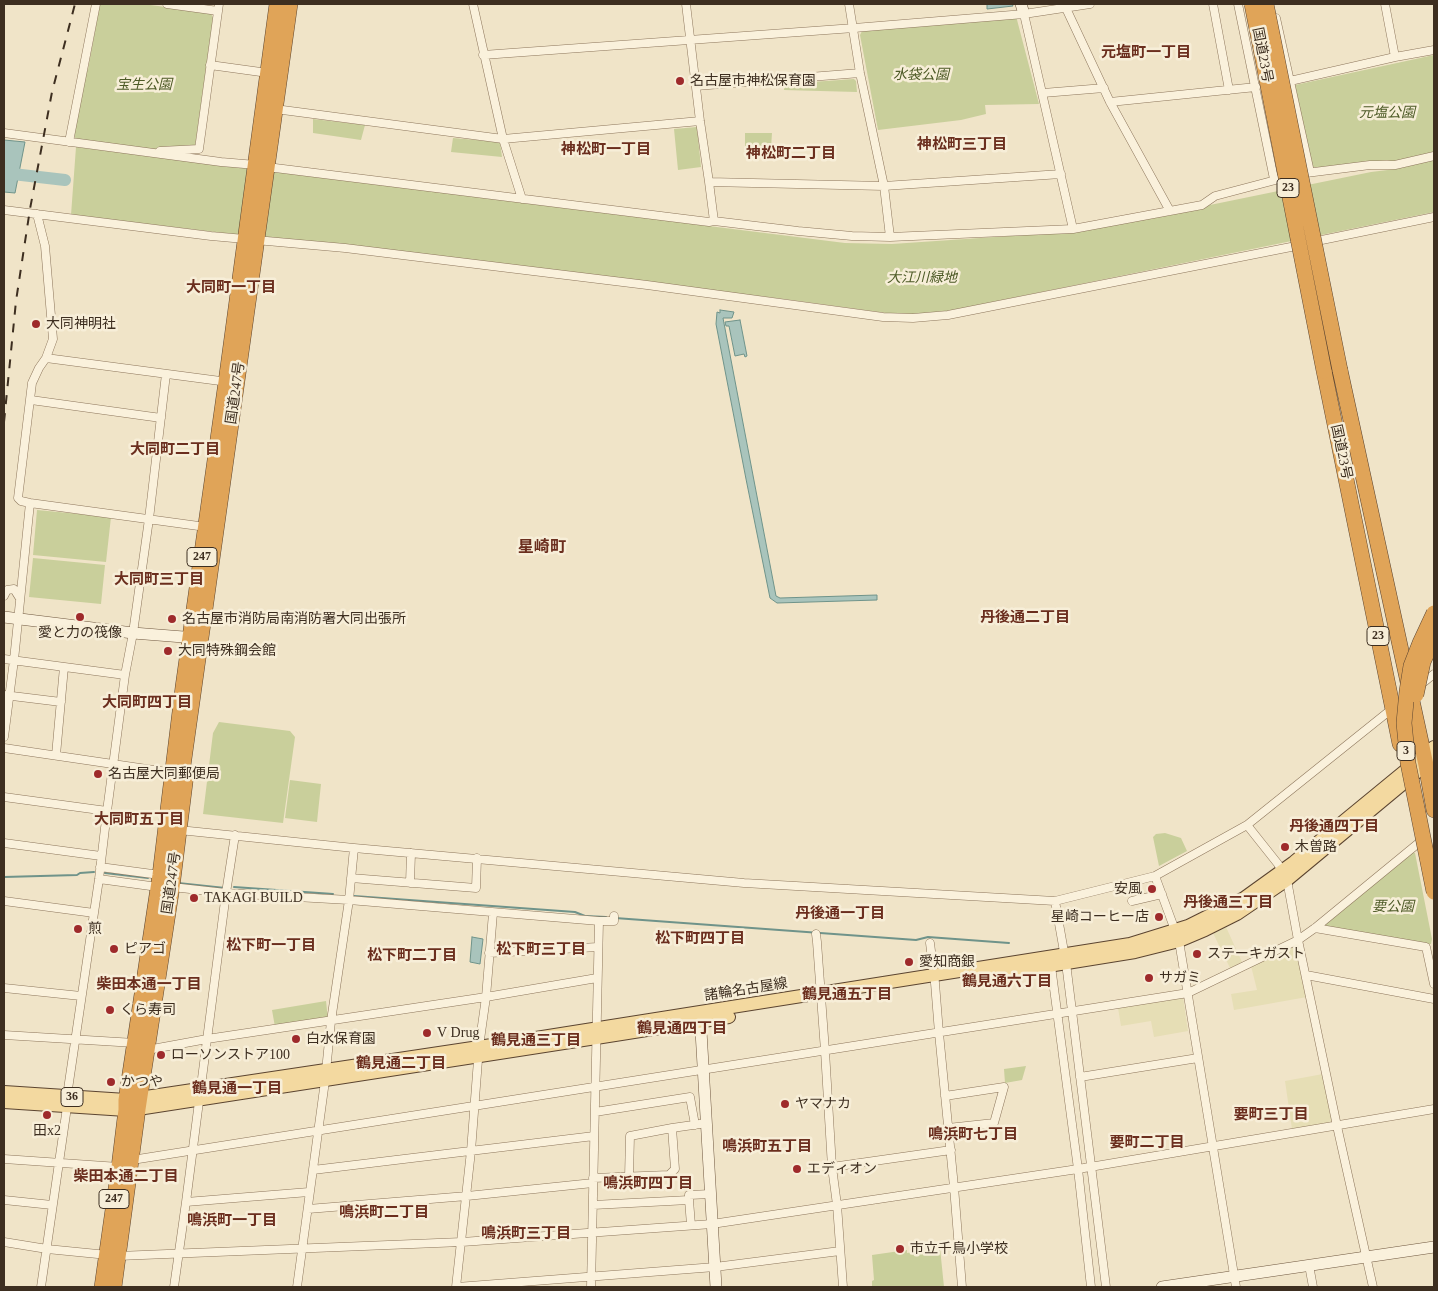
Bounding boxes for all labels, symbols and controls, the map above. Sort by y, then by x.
street label: 国道23号 [1248,26,1276,84]
district label: 元塩町一丁目 [1101,44,1191,62]
park label: 水袋公園 [893,67,949,83]
place label: 名古屋市神松保育園 [690,73,816,89]
marker: 名古屋市神松保育園 [674,75,686,87]
park label: 宝生公園 [116,77,172,93]
park label: 元塩公園 [1359,105,1415,121]
district label: 神松町三丁目 [917,136,1007,154]
district label: 神松町一丁目 [561,141,651,159]
district label: 神松町二丁目 [746,145,836,163]
road number: 23 [1277,178,1299,198]
park label: 大江川緑地 [887,270,957,286]
district label: 大同町一丁目 [186,279,276,297]
place label: 大同神明社 [46,316,116,332]
marker: 大同神明社 [30,318,42,330]
street label: 国道247号 [223,361,249,425]
street label: 国道23号 [1327,423,1355,481]
district label: 大同町二丁目 [130,441,220,459]
district label: 星崎町 [518,538,566,558]
road number: 247 [187,548,217,566]
district label: 大同町三丁目 [114,571,204,589]
district label: 丹後通二丁目 [980,609,1070,627]
marker: 愛と力の筏像 [74,611,86,623]
place label: 名古屋市消防局南消防署大同出張所 [182,611,406,627]
marker: 名古屋市消防局南消防署大同出張所 [166,613,178,625]
place label: 愛と力の筏像 [38,625,122,641]
road number: 23 [1367,626,1389,646]
place label: 大同特殊鋼会館 [178,643,276,659]
marker: 大同特殊鋼会館 [162,645,174,657]
district label: 大同町四丁目 [102,694,192,712]
road number: 3 [1397,741,1415,760]
place label: 名古屋大同郵便局 [108,766,220,782]
marker: 名古屋大同郵便局 [92,768,104,780]
district label: 大同町五丁目 [94,811,184,829]
district label: 丹後通四丁目 [1289,818,1379,836]
place label: 木曽路 [1295,839,1337,855]
marker: 木曽路 [1279,841,1291,853]
street label: 国道247号 [159,851,185,915]
place label: 安風 [1114,881,1142,897]
marker: 安風 [1146,883,1158,895]
place label: TAKAGI BUILD [204,890,303,906]
marker: TAKAGI BUILD [188,892,200,904]
district label: 丹後通三丁目 [1183,894,1273,912]
park label: 要公園 [1372,899,1414,915]
district label: 丹後通一丁目 [795,905,885,923]
place label: 星崎コーヒー店 [1051,909,1149,925]
marker: 星崎コーヒー店 [1153,911,1165,923]
place label: 煎 [88,921,102,937]
marker: 煎 [72,923,84,935]
district label: 松下町四丁目 [655,930,745,948]
district label: 松下町一丁目 [226,937,316,955]
place label: ピアゴ [124,941,166,957]
district label: 松下町三丁目 [496,941,586,959]
marker: ピアゴ [108,943,120,955]
place label: ステーキガスト [1207,946,1305,962]
district label: 松下町二丁目 [367,947,457,965]
marker: ステーキガスト [1191,948,1203,960]
place label: 愛知商銀 [919,954,975,970]
marker: 愛知商銀 [903,956,915,968]
place label: サガミ [1159,970,1201,986]
marker: サガミ [1143,972,1155,984]
district label: 鶴見通六丁目 [962,973,1052,991]
street label: 諸輪名古屋線 [703,975,789,1005]
district label: 柴田本通一丁目 [97,976,201,994]
district label: 鶴見通五丁目 [802,986,892,1004]
place label: くら寿司 [120,1002,176,1018]
marker: くら寿司 [104,1004,116,1016]
district label: 鶴見通四丁目 [637,1020,727,1038]
place label: V Drug [437,1025,479,1041]
marker: V Drug [421,1027,433,1039]
place label: 白水保育園 [306,1031,376,1047]
district label: 鶴見通三丁目 [491,1032,581,1050]
marker: 白水保育園 [290,1033,302,1045]
place label: ローソンストア100 [171,1047,290,1063]
marker: ローソンストア100 [155,1049,167,1061]
district label: 鶴見通二丁目 [356,1055,446,1073]
place label: かつや [121,1074,163,1090]
marker: かつや [105,1076,117,1088]
district label: 鶴見通一丁目 [192,1080,282,1098]
road number: 36 [61,1088,83,1106]
place label: ヤマナカ [795,1096,851,1112]
marker: ヤマナカ [779,1098,791,1110]
district label: 要町三丁目 [1234,1106,1308,1124]
marker: 田x2 [41,1109,53,1121]
place label: 田x2 [33,1123,61,1139]
district label: 鳴浜町七丁目 [928,1126,1018,1144]
district label: 要町二丁目 [1110,1134,1184,1152]
district label: 鳴浜町五丁目 [722,1138,812,1156]
place label: エディオン [807,1161,877,1177]
marker: エディオン [791,1163,803,1175]
district label: 柴田本通二丁目 [74,1168,178,1186]
district label: 鳴浜町四丁目 [603,1175,693,1193]
road number: 247 [99,1190,129,1208]
district label: 鳴浜町二丁目 [339,1204,429,1222]
district label: 鳴浜町一丁目 [187,1212,277,1230]
district label: 鳴浜町三丁目 [481,1225,571,1243]
place label: 市立千鳥小学校 [910,1241,1008,1257]
marker: 市立千鳥小学校 [894,1243,906,1255]

